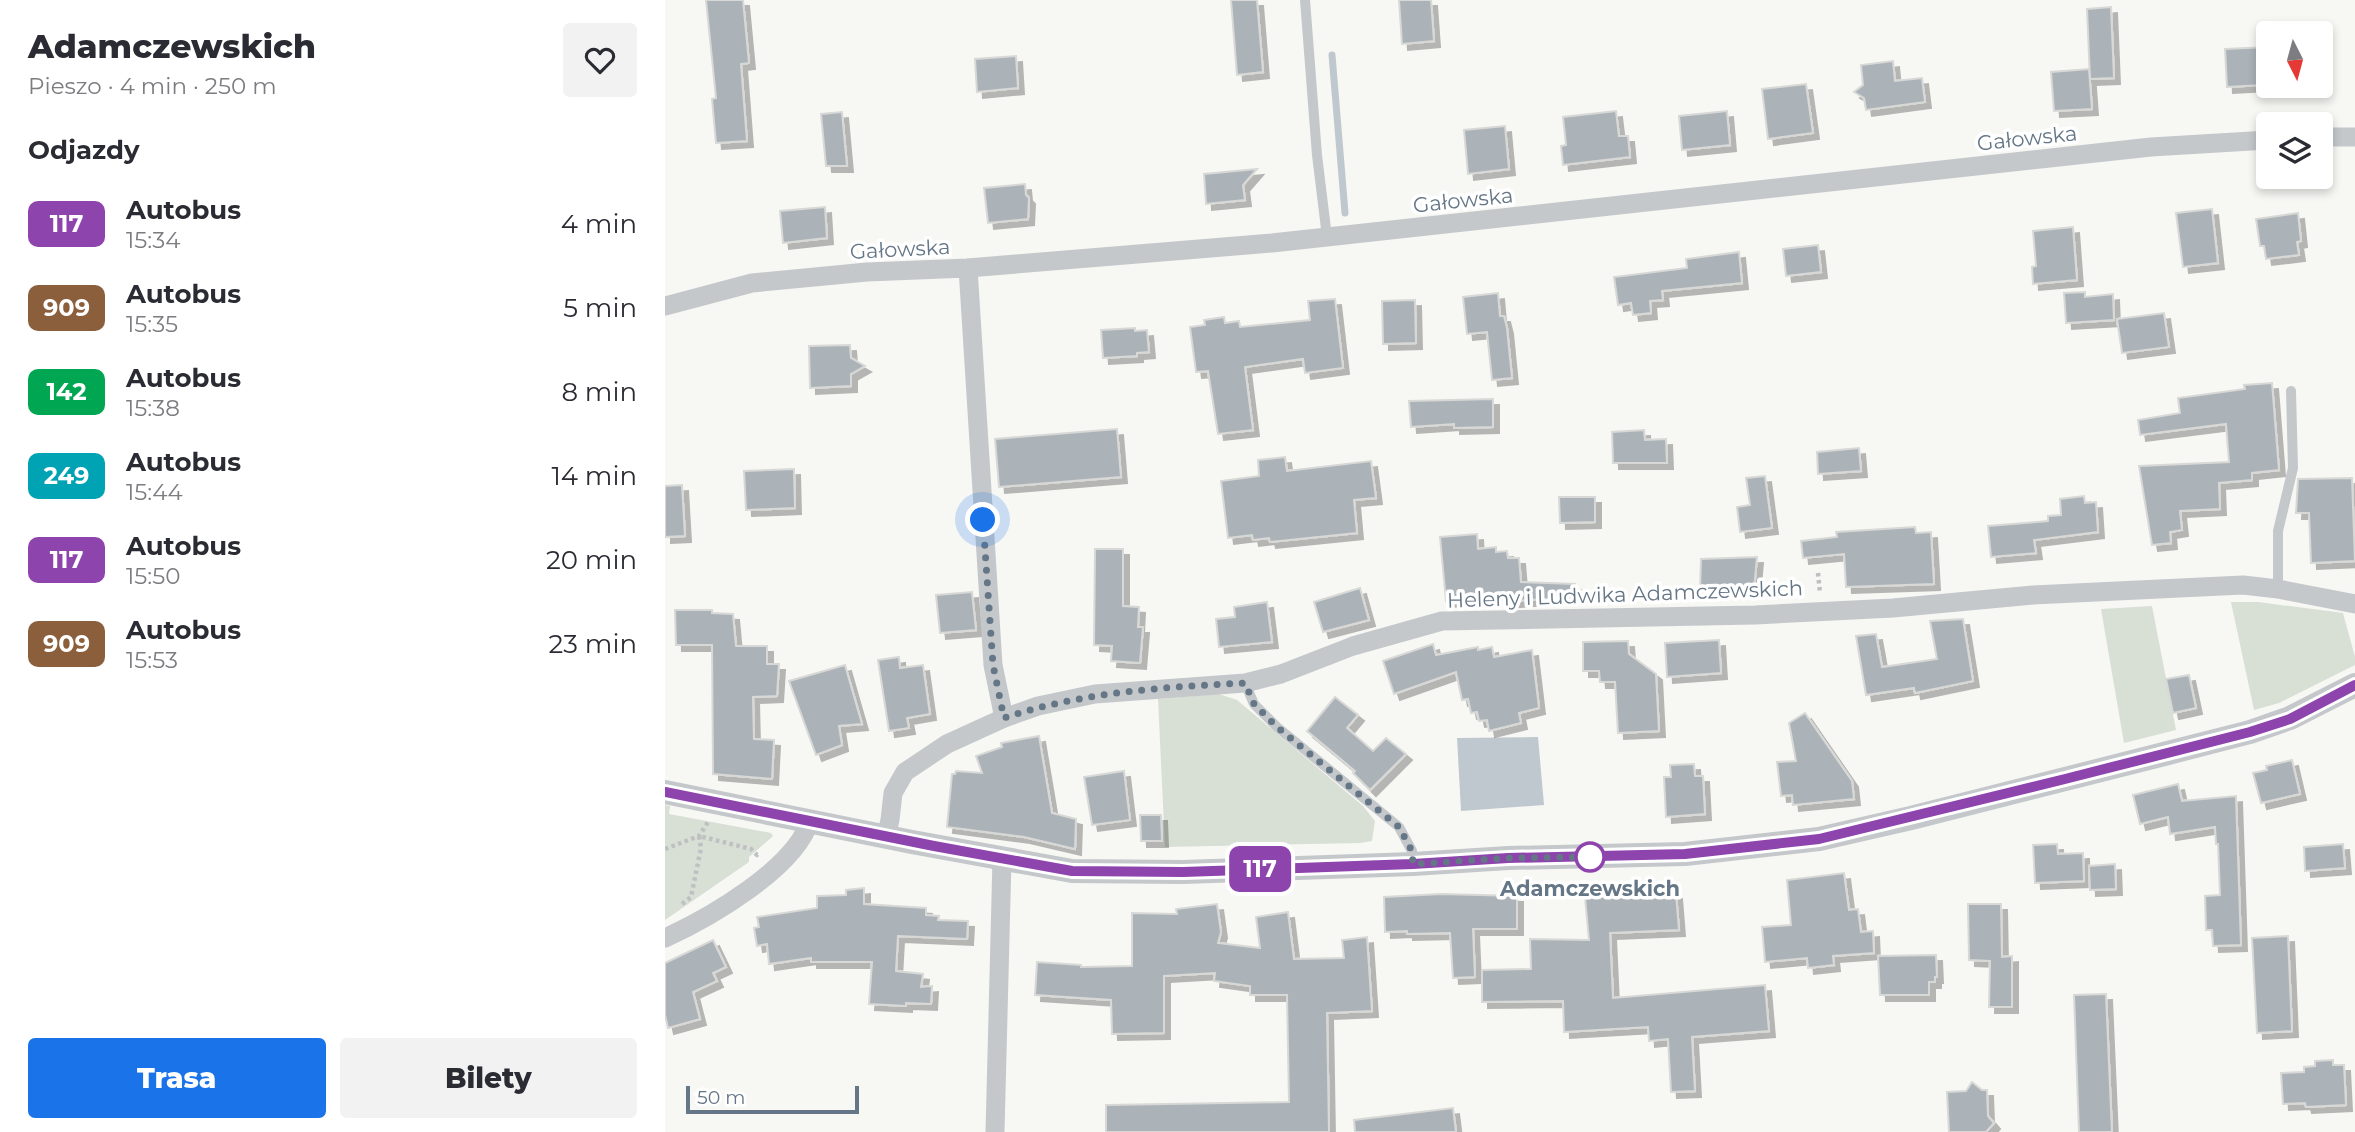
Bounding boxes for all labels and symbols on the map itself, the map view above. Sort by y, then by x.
north arrow [2256,21,2333,98]
street label: Gałowska [1976,120,2078,156]
street label: Gałowska [1412,182,1514,218]
street label: Gałowska [849,234,951,264]
your location [965,502,1000,537]
street label: Heleny i Ludwika Adamczewskich [1447,575,1803,613]
marker: Adamczewskich [1575,842,1605,872]
line badge: 117 [1220,846,1300,892]
place label: Adamczewskich [1499,876,1680,901]
scale bar [686,1083,859,1115]

